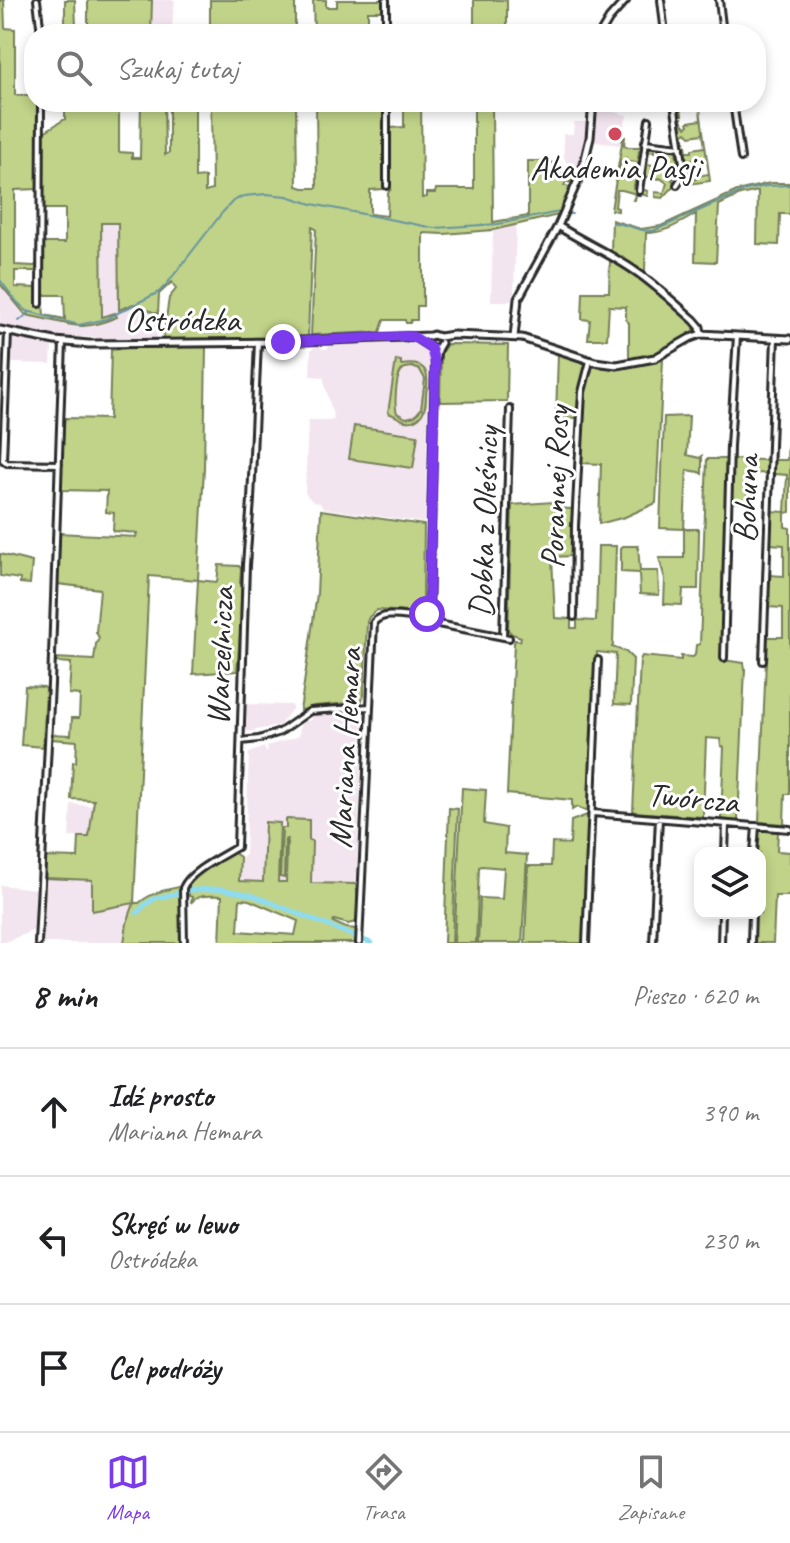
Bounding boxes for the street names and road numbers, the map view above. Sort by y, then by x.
street label: Ostródzka [124,298,242,341]
street label: Porannej Rosy [530,402,579,569]
street label: Dobka z Oleśnicy [459,422,508,618]
street label: Bohuna [722,452,769,543]
street label: Warzelnicza [196,584,243,726]
street label: Mariana Hemara [318,645,371,849]
street label: Twórcza [646,772,743,823]

